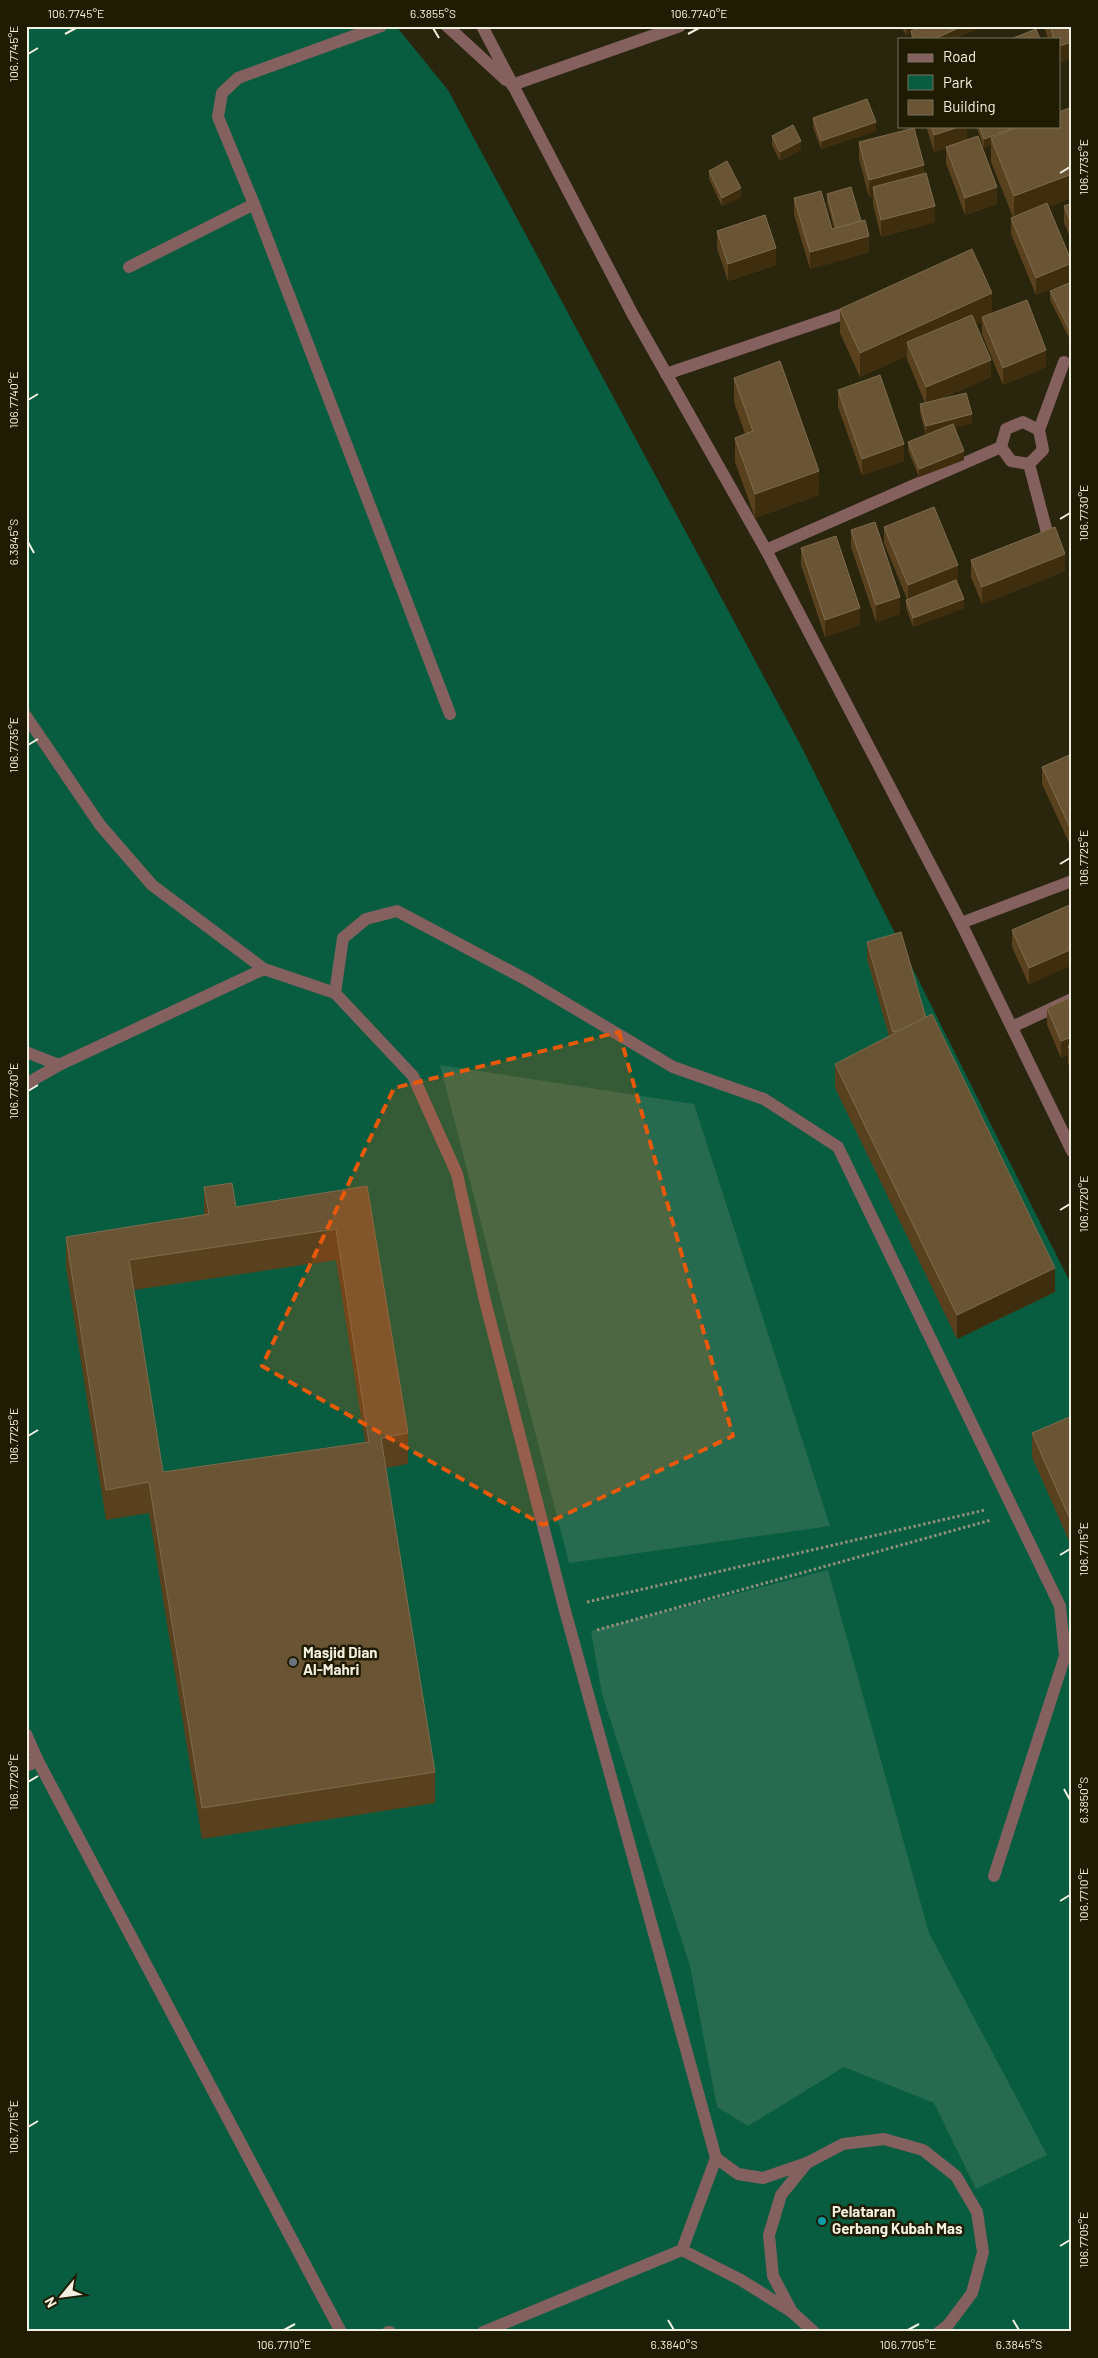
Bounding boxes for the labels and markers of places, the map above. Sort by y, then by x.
place label: Masjid Dian Al-Mahri [303,1643,378,1678]
marker: Masjid Dian Al-Mahri [287,1656,299,1668]
place label: Pelataran Gerbang Kubah Mas [832,2202,963,2237]
marker: Pelataran Gerbang Kubah Mas [816,2215,828,2227]

